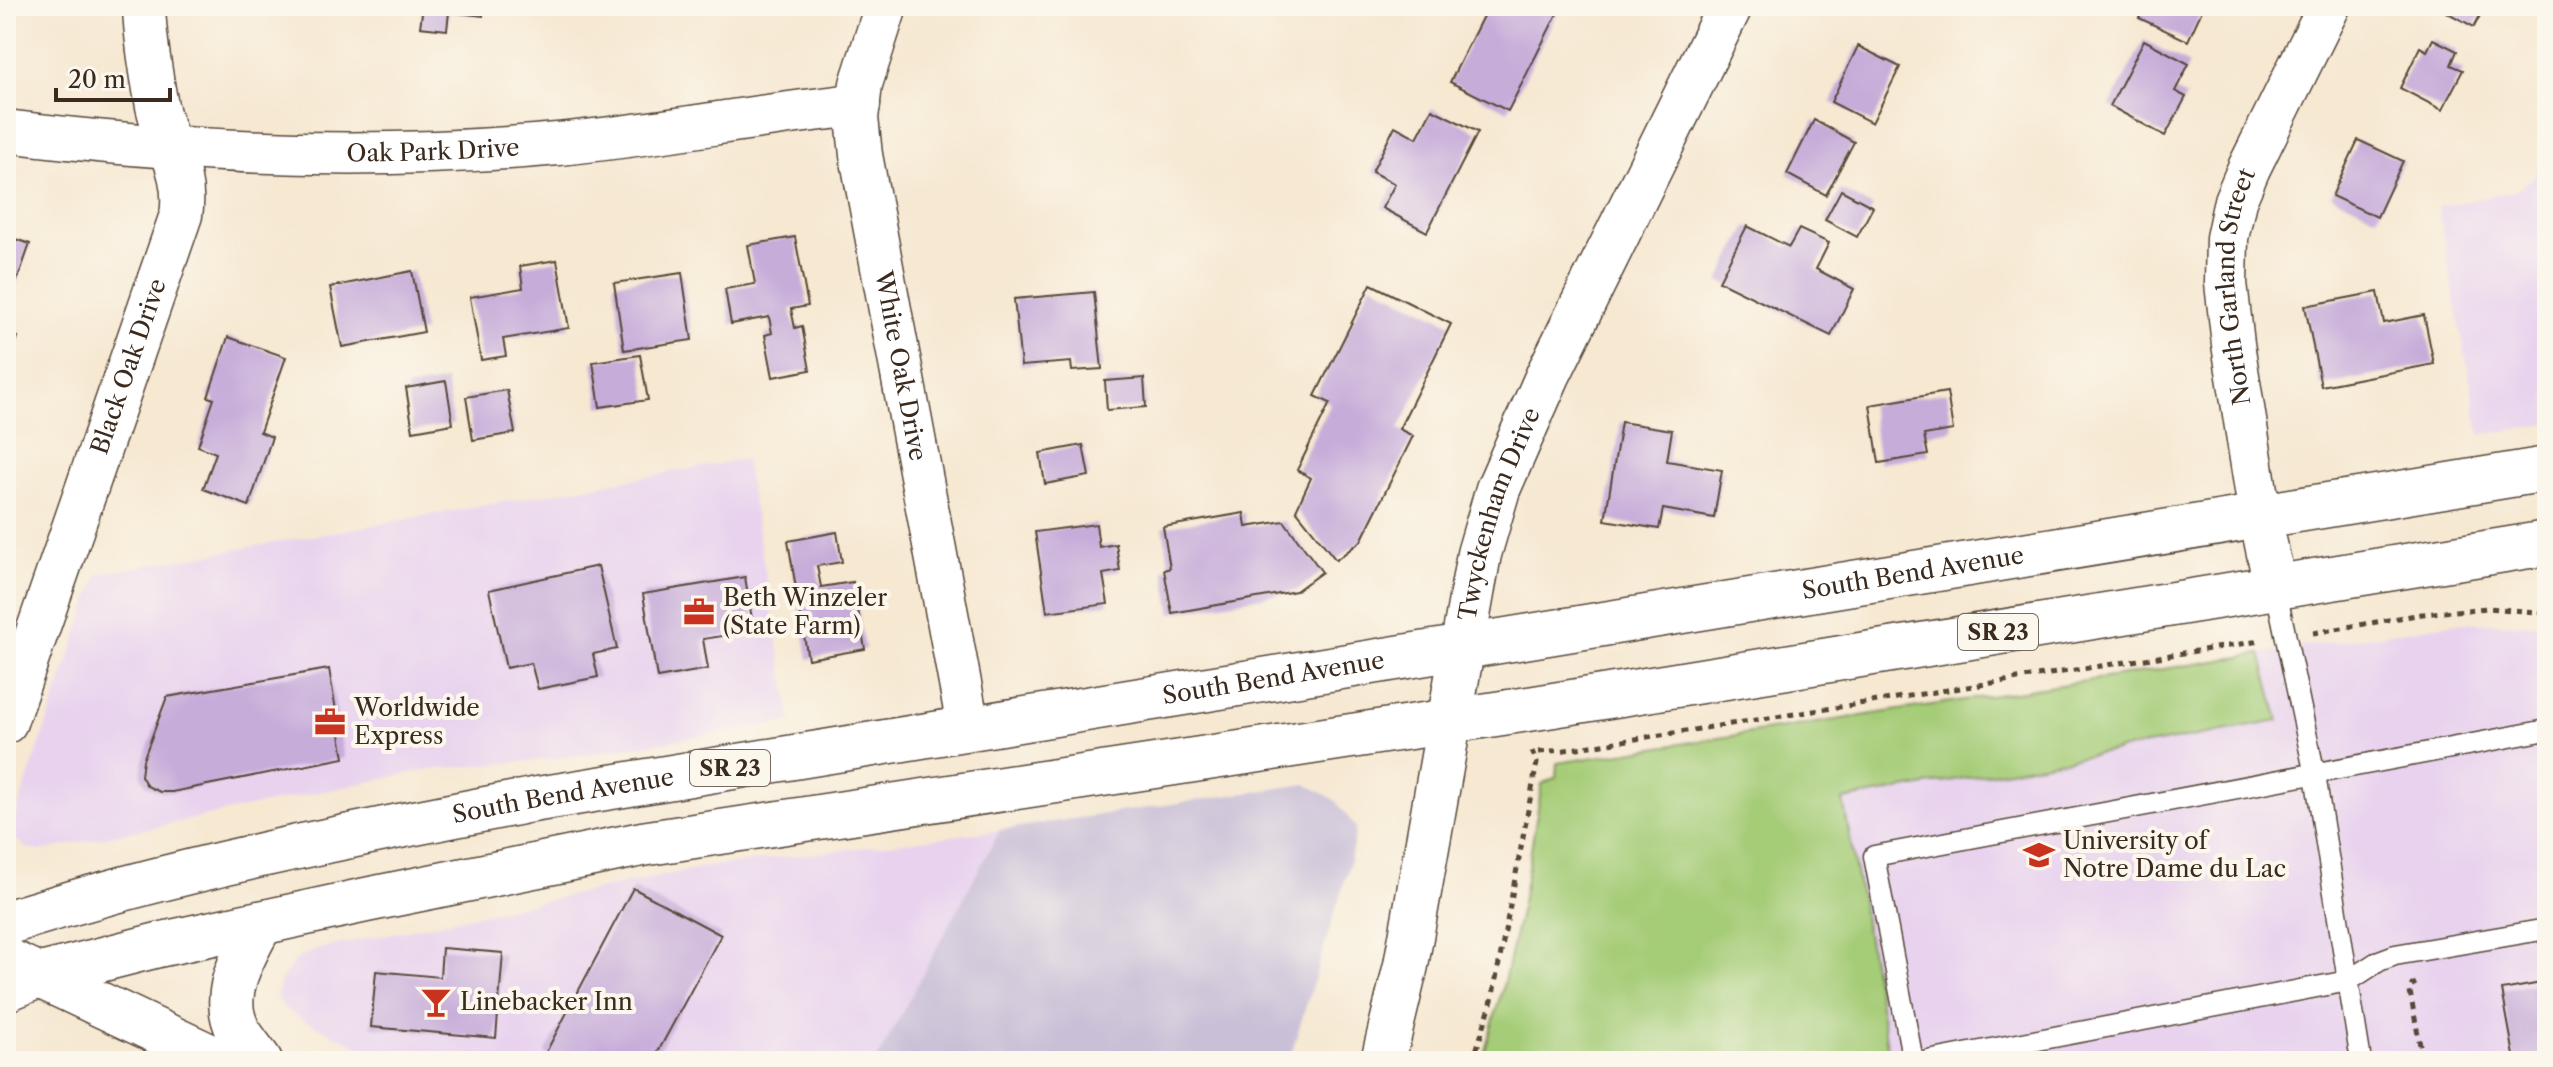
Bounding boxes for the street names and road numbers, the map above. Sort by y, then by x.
street label: Oak Park Drive [347,132,520,167]
street label: North Garland Street [2211,163,2261,407]
street label: White Oak Drive [869,268,933,463]
street label: Black Oak Drive [85,275,172,458]
street label: Twyckenham Drive [1452,403,1546,623]
street label: South Bend Avenue [1800,540,2026,605]
road number: SR 23 [1958,614,2038,650]
street label: South Bend Avenue [1160,645,1387,710]
road number: SR 23 [690,750,770,786]
street label: South Bend Avenue [450,762,676,829]

